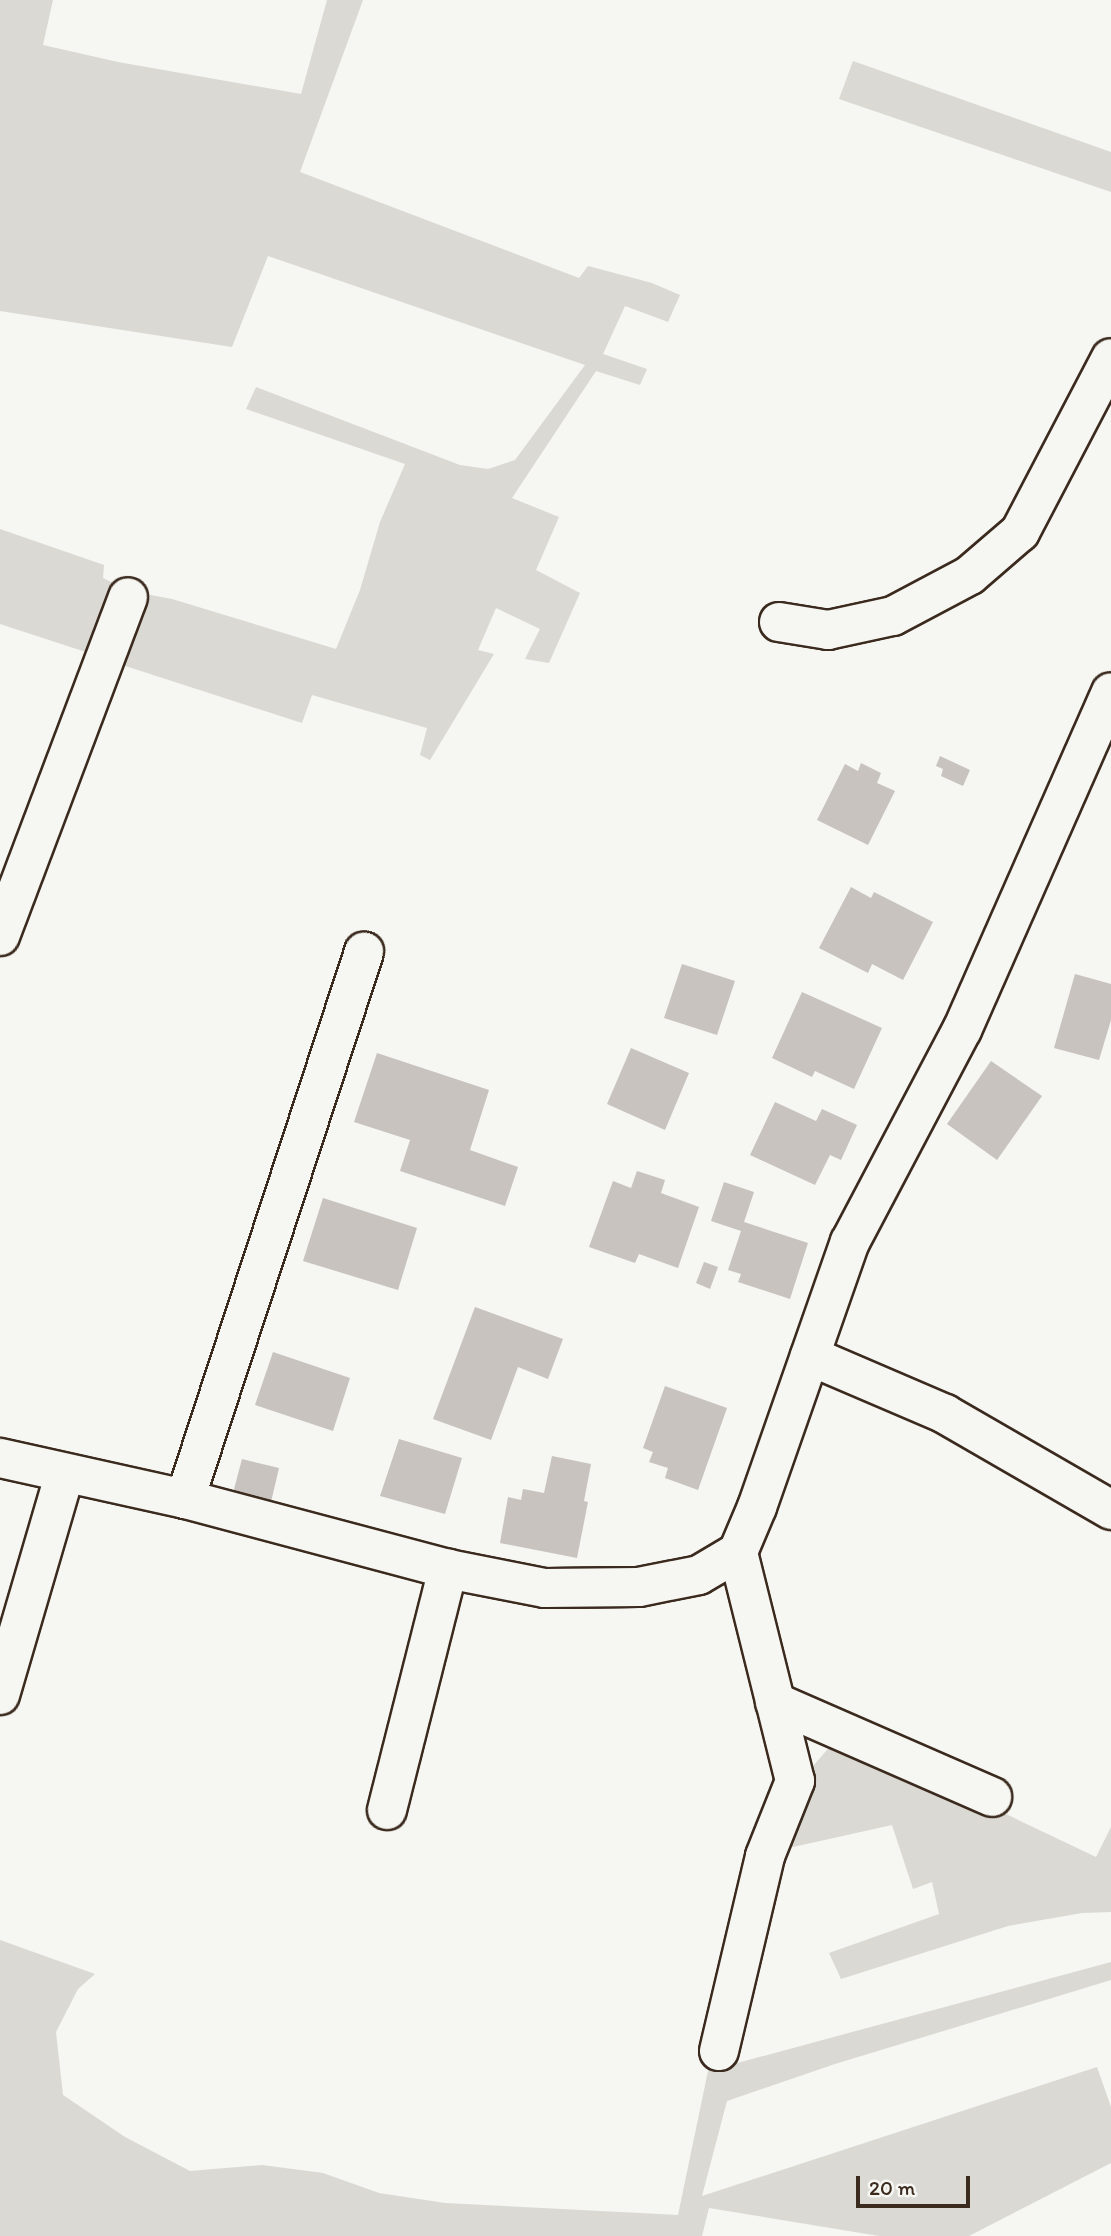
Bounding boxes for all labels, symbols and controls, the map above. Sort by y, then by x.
scale bar [859,2162,973,2206]
text: 20 m [869,2175,915,2200]

